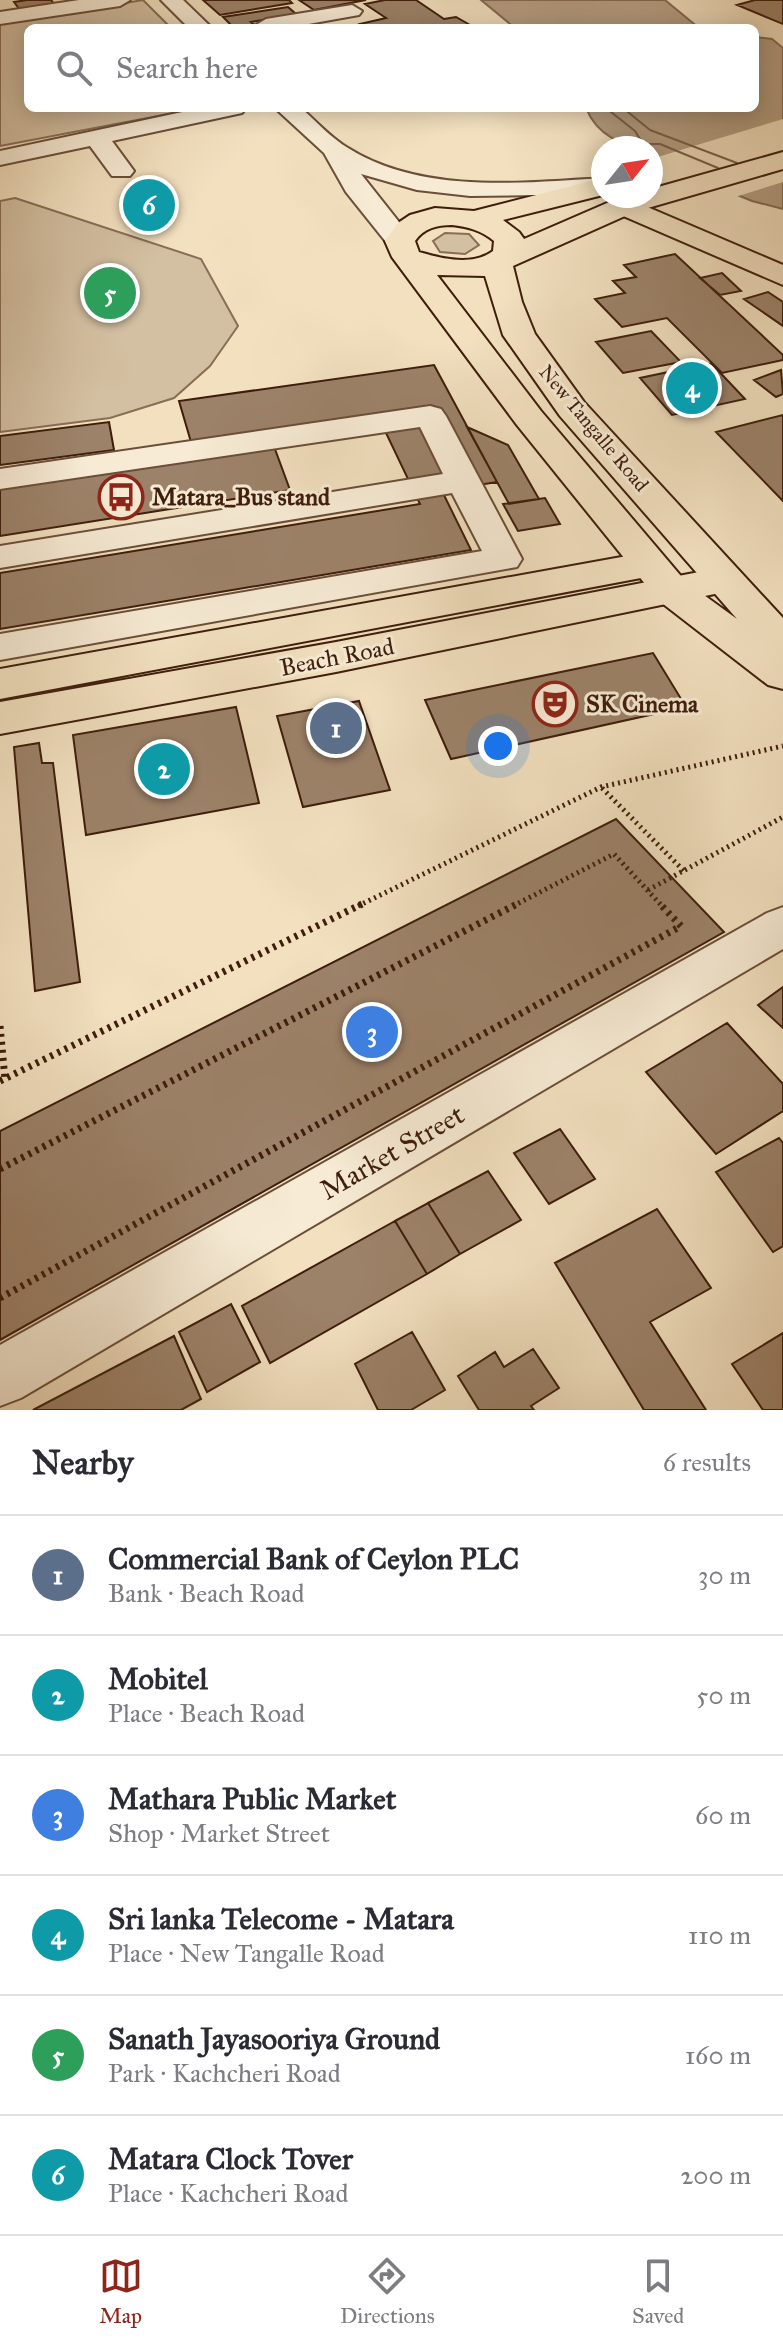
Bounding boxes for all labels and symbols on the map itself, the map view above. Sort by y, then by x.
north arrow [591,136,663,208]
pin: 6 [123,175,175,235]
pin: 5 [84,263,136,323]
pin: 4 [666,358,718,418]
street label: New Tangalle Road [533,360,654,497]
bus stop icon: Matara_Bus stand [97,473,145,521]
place label: Matara_Bus stand [152,482,331,512]
street label: Beach Road [277,631,397,683]
theatre icon: SK Cinema [531,680,579,728]
place label: SK Cinema [586,689,699,719]
pin: 1 [310,698,362,758]
your location [478,726,518,766]
pin: 2 [138,739,190,799]
pin: 3 [346,1002,398,1062]
street label: Market Street [314,1097,470,1207]

